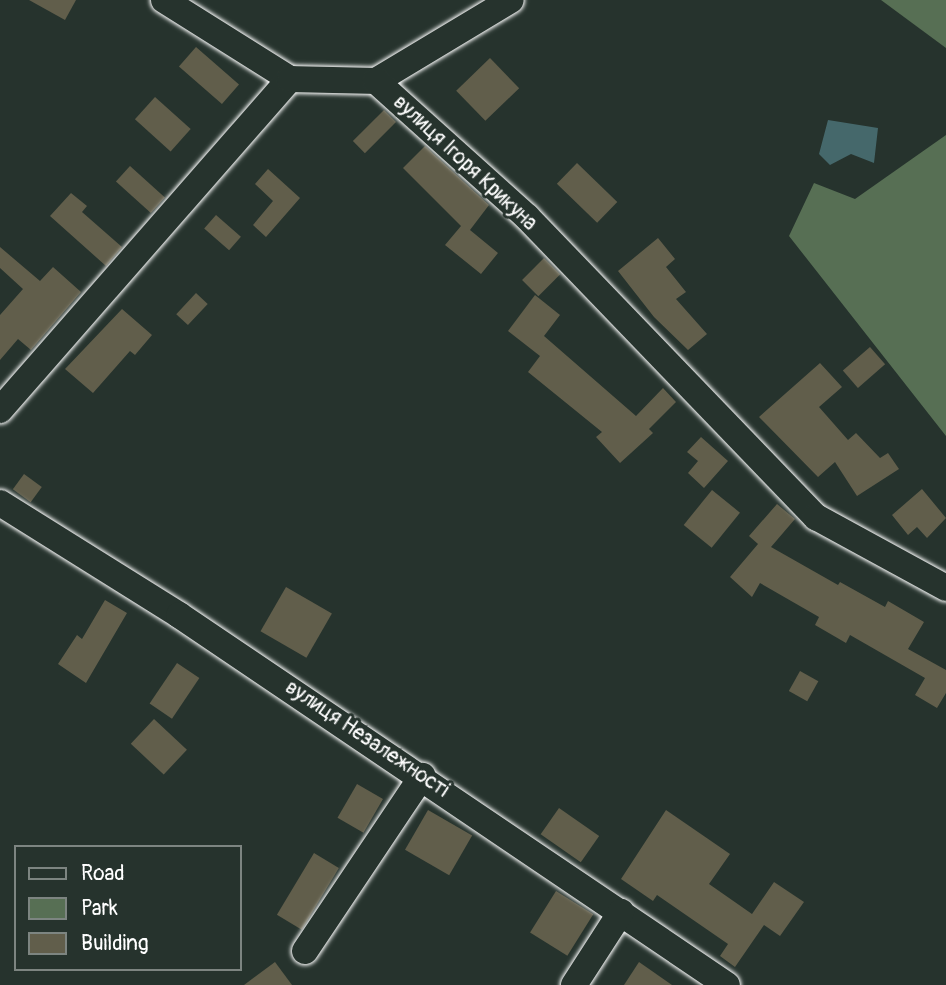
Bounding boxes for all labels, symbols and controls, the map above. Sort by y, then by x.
street label: вулиця Ігоря Крикуна [388,90,542,236]
street label: вулиця Незалежності [280,675,454,803]
legend [14,845,242,971]
text: Road [81,860,125,887]
text: Park [81,895,118,922]
text: Building [81,930,148,957]

